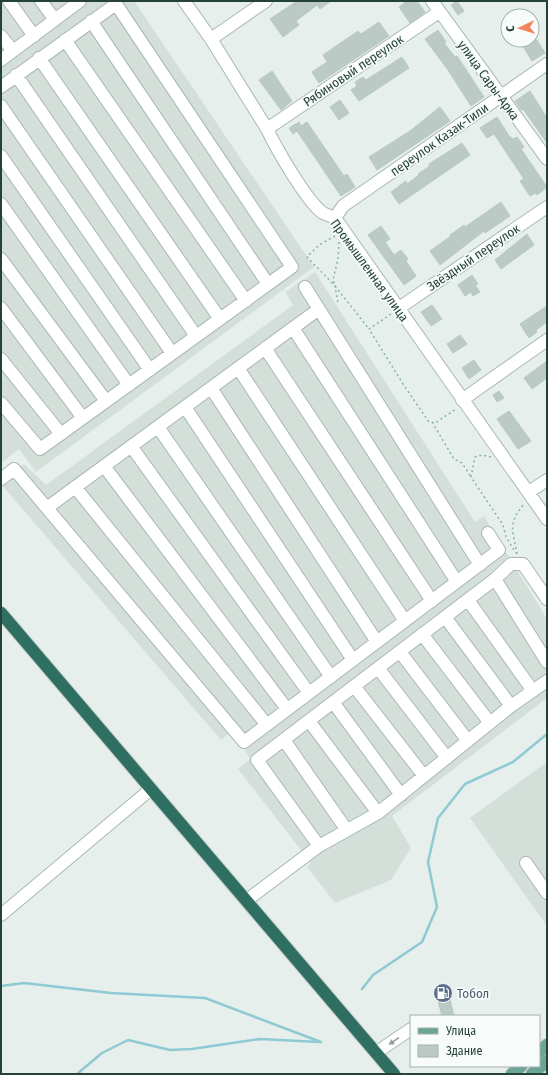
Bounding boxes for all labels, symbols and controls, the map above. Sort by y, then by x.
north arrow [500,8,540,48]
text: С [504,25,517,32]
street label: Рябиновый переулок [300,31,406,109]
street label: улица Сары-Арка [455,38,523,123]
street label: переулок Казак-Тили [387,100,491,179]
street label: Промышленная улица [327,216,412,324]
street label: Звёздный переулок [424,221,522,294]
fuel station icon: Тобол [432,982,454,1004]
place label: Тобол [457,986,489,1001]
legend [410,1015,540,1067]
text: Улица [445,1024,476,1038]
one-way arrow [389,1037,399,1045]
text: Здание [446,1044,482,1058]

